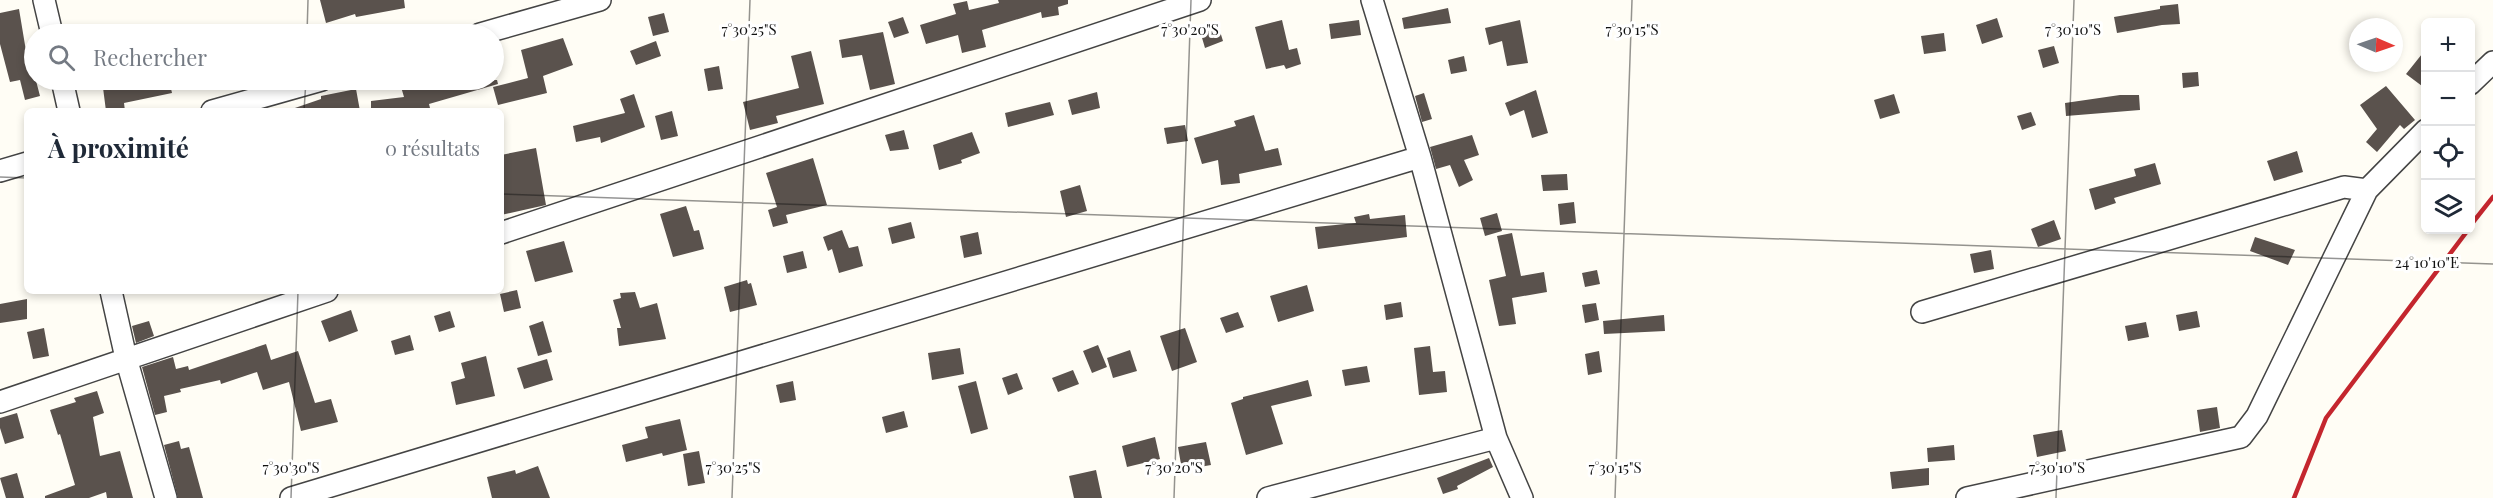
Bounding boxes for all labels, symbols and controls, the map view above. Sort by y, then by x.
north arrow [2349,18,2403,72]
map controls [2421,18,2475,234]
button: + [2421,18,2475,72]
text: 7°30'25"S [721,19,777,39]
text: 7°30'20"S [1161,19,1219,39]
text: 7°30'15"S [1605,19,1659,39]
text: 7°30'10"S [2045,19,2101,39]
search box [24,24,504,90]
icon: search [45,41,78,74]
text: Rechercher [93,42,207,72]
button: − [2421,72,2475,126]
button: locate [2421,126,2475,180]
text: À proximité [48,130,189,165]
text: 0 résultats [385,134,480,161]
button: layers [2421,180,2475,234]
text: 24°10'10"E [2395,252,2459,272]
text: 7°30'30"S [262,457,320,477]
text: 7°30'25"S [705,457,761,477]
text: 7°30'20"S [1145,457,1203,477]
text: 7°30'15"S [1588,457,1642,477]
text: 7°30'10"S [2029,457,2085,477]

